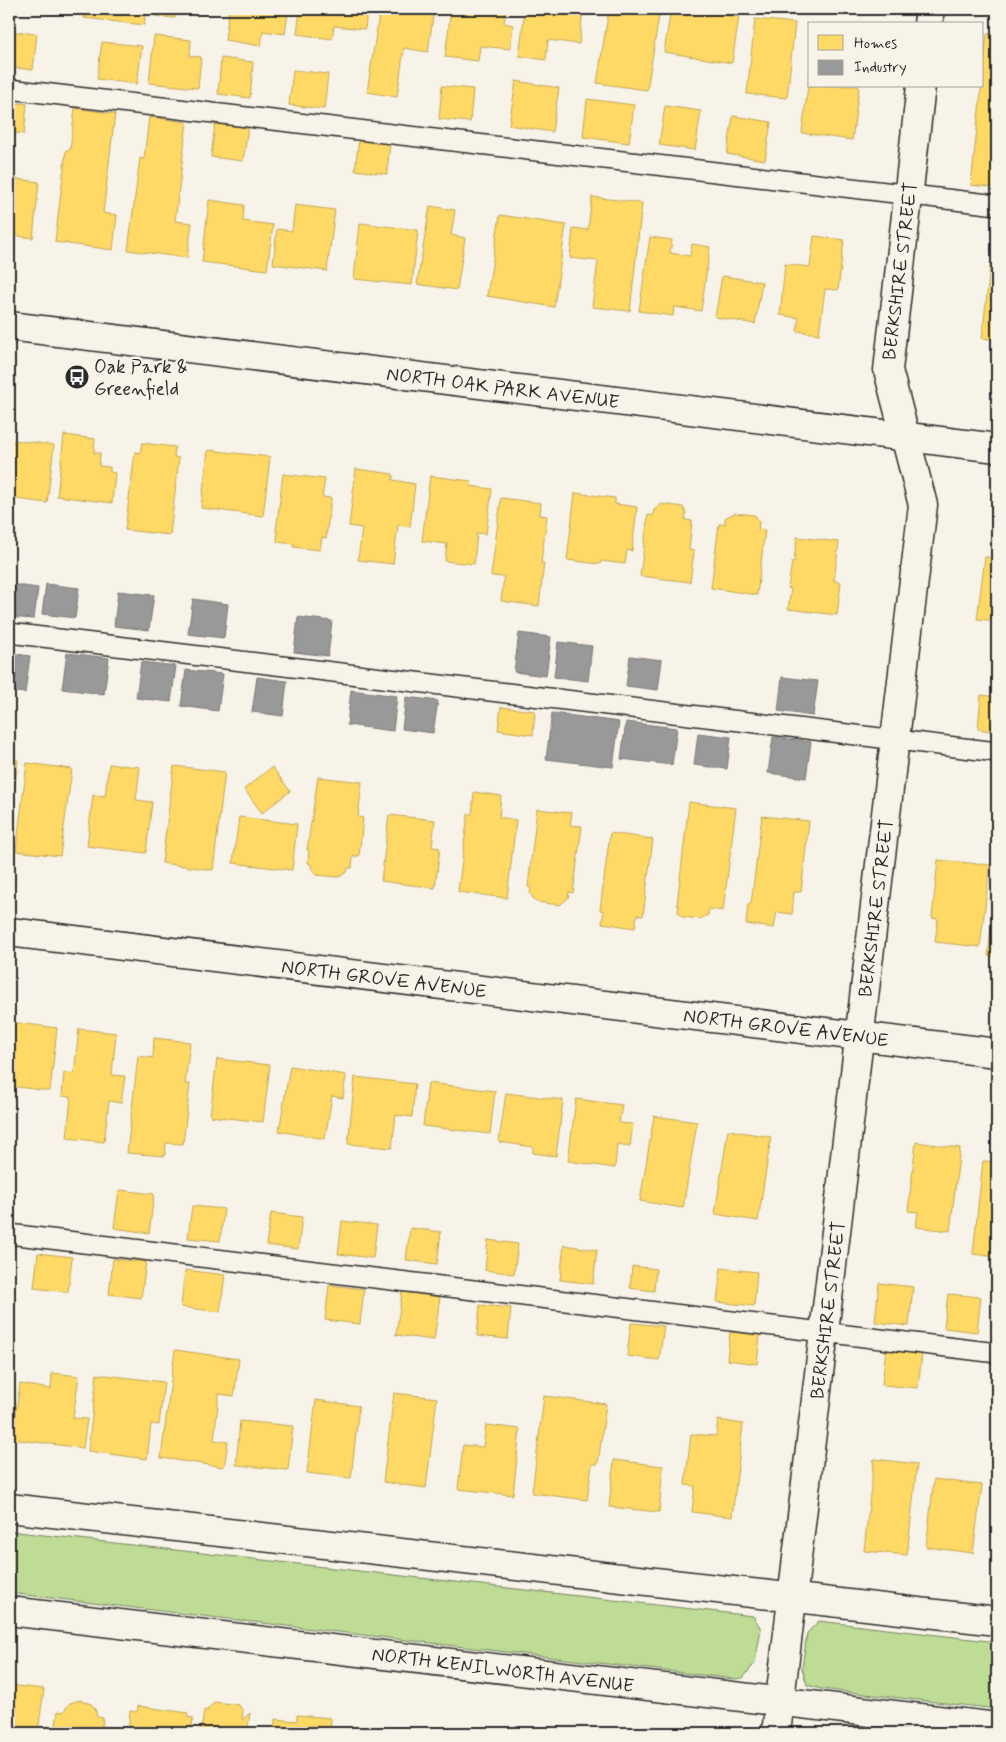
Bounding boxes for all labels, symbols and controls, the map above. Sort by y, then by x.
legend [808,22,984,88]
text: Homes [854,34,897,54]
text: Industry [854,58,907,78]
street label: BERKSHIRE STREET [877,181,924,362]
place label: Oak Park & Greenfield [94,355,188,402]
street label: NORTH OAK PARK AVENUE [385,362,621,415]
bus stop icon: Oak Park & Greenfield [64,364,90,390]
street label: BERKSHIRE STREET [853,818,900,999]
street label: NORTH GROVE AVENUE [280,955,488,1004]
street label: NORTH GROVE AVENUE [682,1004,890,1053]
street label: BERKSHIRE STREET [805,1220,852,1401]
street label: NORTH KENILWORTH AVENUE [370,1642,635,1699]

